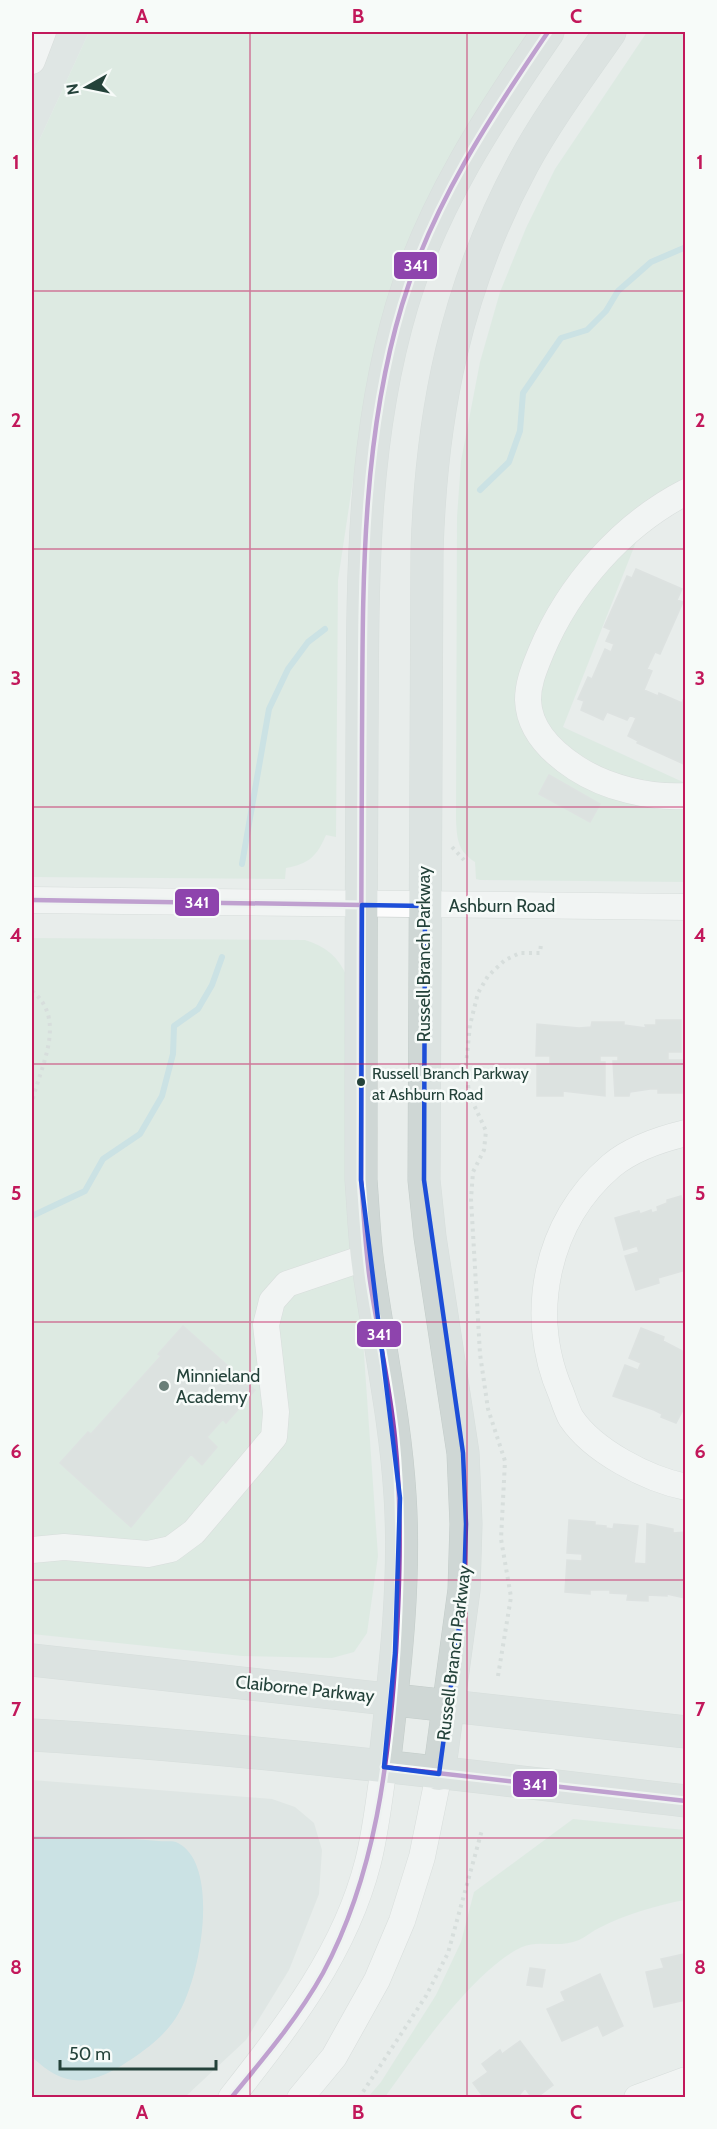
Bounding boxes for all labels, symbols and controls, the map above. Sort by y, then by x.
text: A [136,4,149,28]
text: B [352,4,364,28]
text: C [570,4,582,28]
north arrow [57,57,117,117]
text: N [62,82,83,96]
text: 1 [12,150,20,174]
text: 1 [696,150,704,174]
line badge: 341 [393,251,438,280]
text: 341 [404,256,428,275]
text: 2 [11,408,21,432]
text: 2 [695,408,705,432]
text: 3 [11,666,21,690]
text: 3 [695,666,705,690]
street label: Russell Branch Parkway [413,866,435,1042]
line badge: 341 [174,888,220,917]
text: 341 [185,893,209,912]
street label: Ashburn Road [449,895,555,917]
text: 4 [10,923,22,947]
text: 4 [694,923,706,947]
place label: Russell Branch Parkway at Ashburn Road [372,1064,529,1104]
marker: Russell Branch Parkway at Ashburn Road [355,1076,367,1088]
text: 5 [11,1181,21,1205]
text: 5 [695,1181,705,1205]
line badge: 341 [356,1320,402,1348]
text: 341 [367,1325,391,1344]
place label: Minnieland Academy [176,1365,260,1408]
marker: Minnieland Academy [157,1379,171,1393]
text: 6 [10,1439,22,1463]
text: 6 [694,1439,706,1463]
street label: Russell Branch Parkway [432,1564,476,1742]
street label: Claiborne Parkway [234,1671,376,1707]
text: 7 [11,1697,22,1721]
text: 7 [695,1697,706,1721]
line badge: 341 [512,1770,558,1798]
text: 341 [523,1775,547,1794]
text: 8 [10,1955,22,1979]
text: 8 [694,1955,706,1979]
scale bar [60,2033,216,2071]
text: 50 m [69,2043,111,2065]
text: A [136,2100,149,2124]
text: B [352,2100,364,2124]
text: C [570,2100,582,2124]

